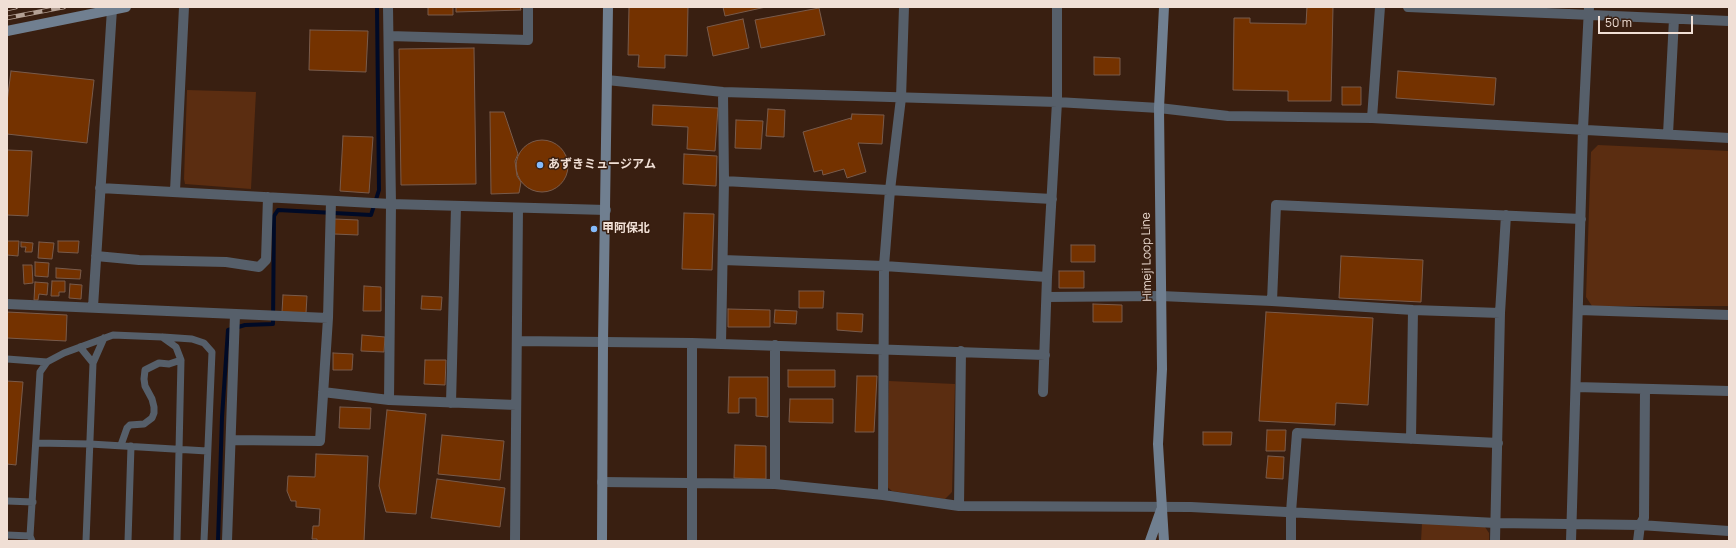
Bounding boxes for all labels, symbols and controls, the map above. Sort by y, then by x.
scale bar [1600,8,1695,34]
text: 50 m [1605,14,1632,31]
place label: あずきミュージアム [548,158,656,172]
marker: あずきミュージアム [535,160,545,170]
street label: Himeji Loop Line [1139,212,1155,302]
place label: 甲阿保北 [602,222,650,236]
marker: 甲阿保北 [589,224,599,234]

